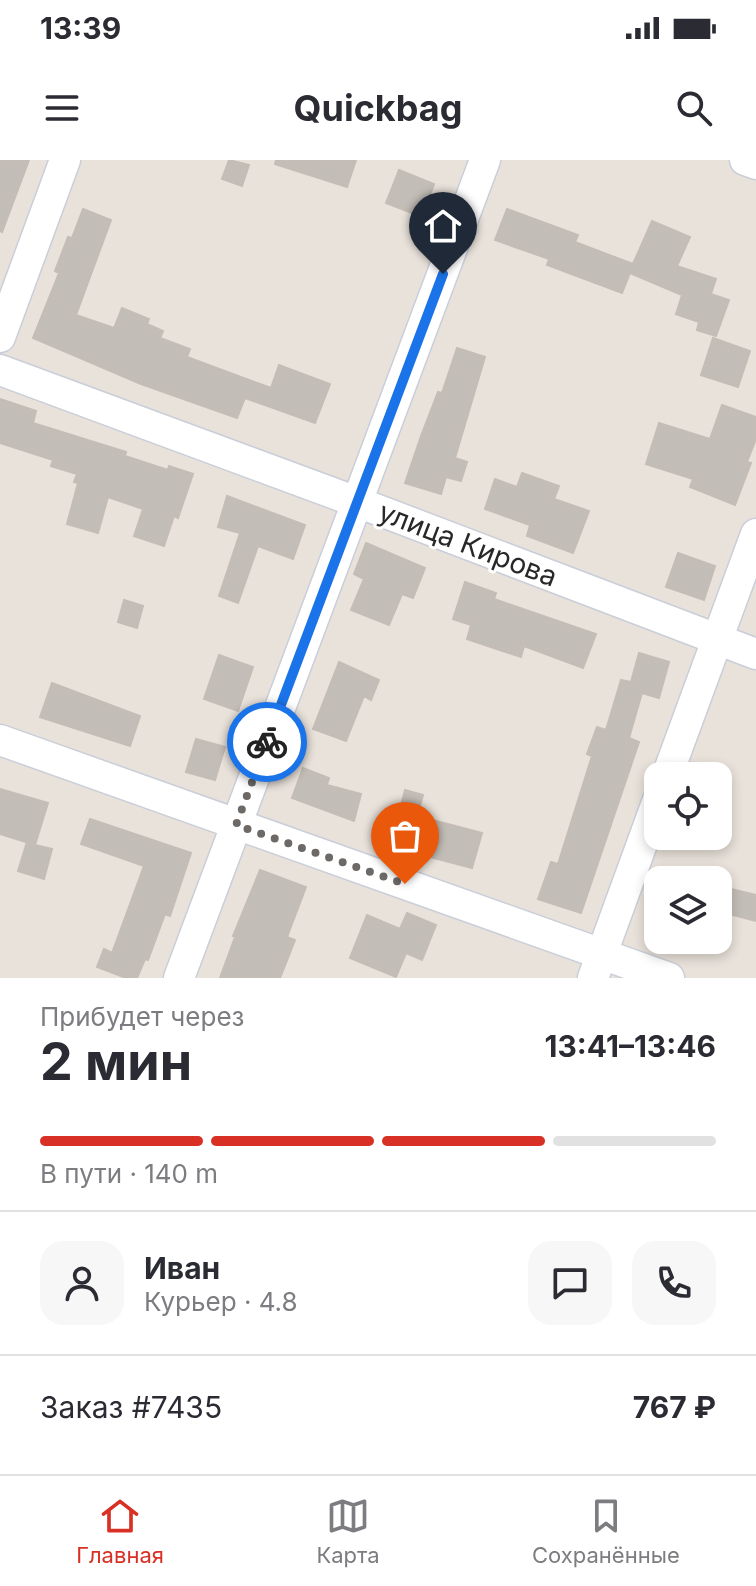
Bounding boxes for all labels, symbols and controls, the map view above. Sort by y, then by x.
text: 13:39 [40,10,121,46]
icon: menu [40,86,84,130]
text: Quickbag [294,86,462,130]
icon: search [672,86,716,130]
pin [409,192,477,274]
icon: home [421,204,465,248]
street label: улица Кирова [374,494,562,594]
courier [227,702,307,782]
icon: bike [245,720,289,764]
map controls [644,762,732,954]
button: locate [644,762,732,850]
pin [371,802,439,884]
icon: bag [383,814,427,858]
button: layers [644,866,732,954]
text: Прибудет через [40,1001,244,1032]
text: 13:41–13:46 [545,1028,716,1064]
text: 2 мин [40,1030,192,1093]
text: В пути · 140 m [40,1158,218,1189]
button: person [40,1241,124,1325]
button: chat [528,1241,612,1325]
button: phone [632,1241,716,1325]
text: Иван [144,1250,220,1286]
text: Курьер · 4.8 [144,1286,298,1317]
text: Заказ #7435 [40,1389,222,1425]
text: 767 ₽ [633,1389,716,1425]
tab: Главная [76,1494,164,1568]
tab: Карта [316,1494,380,1568]
tab: Сохранённые [532,1494,680,1568]

